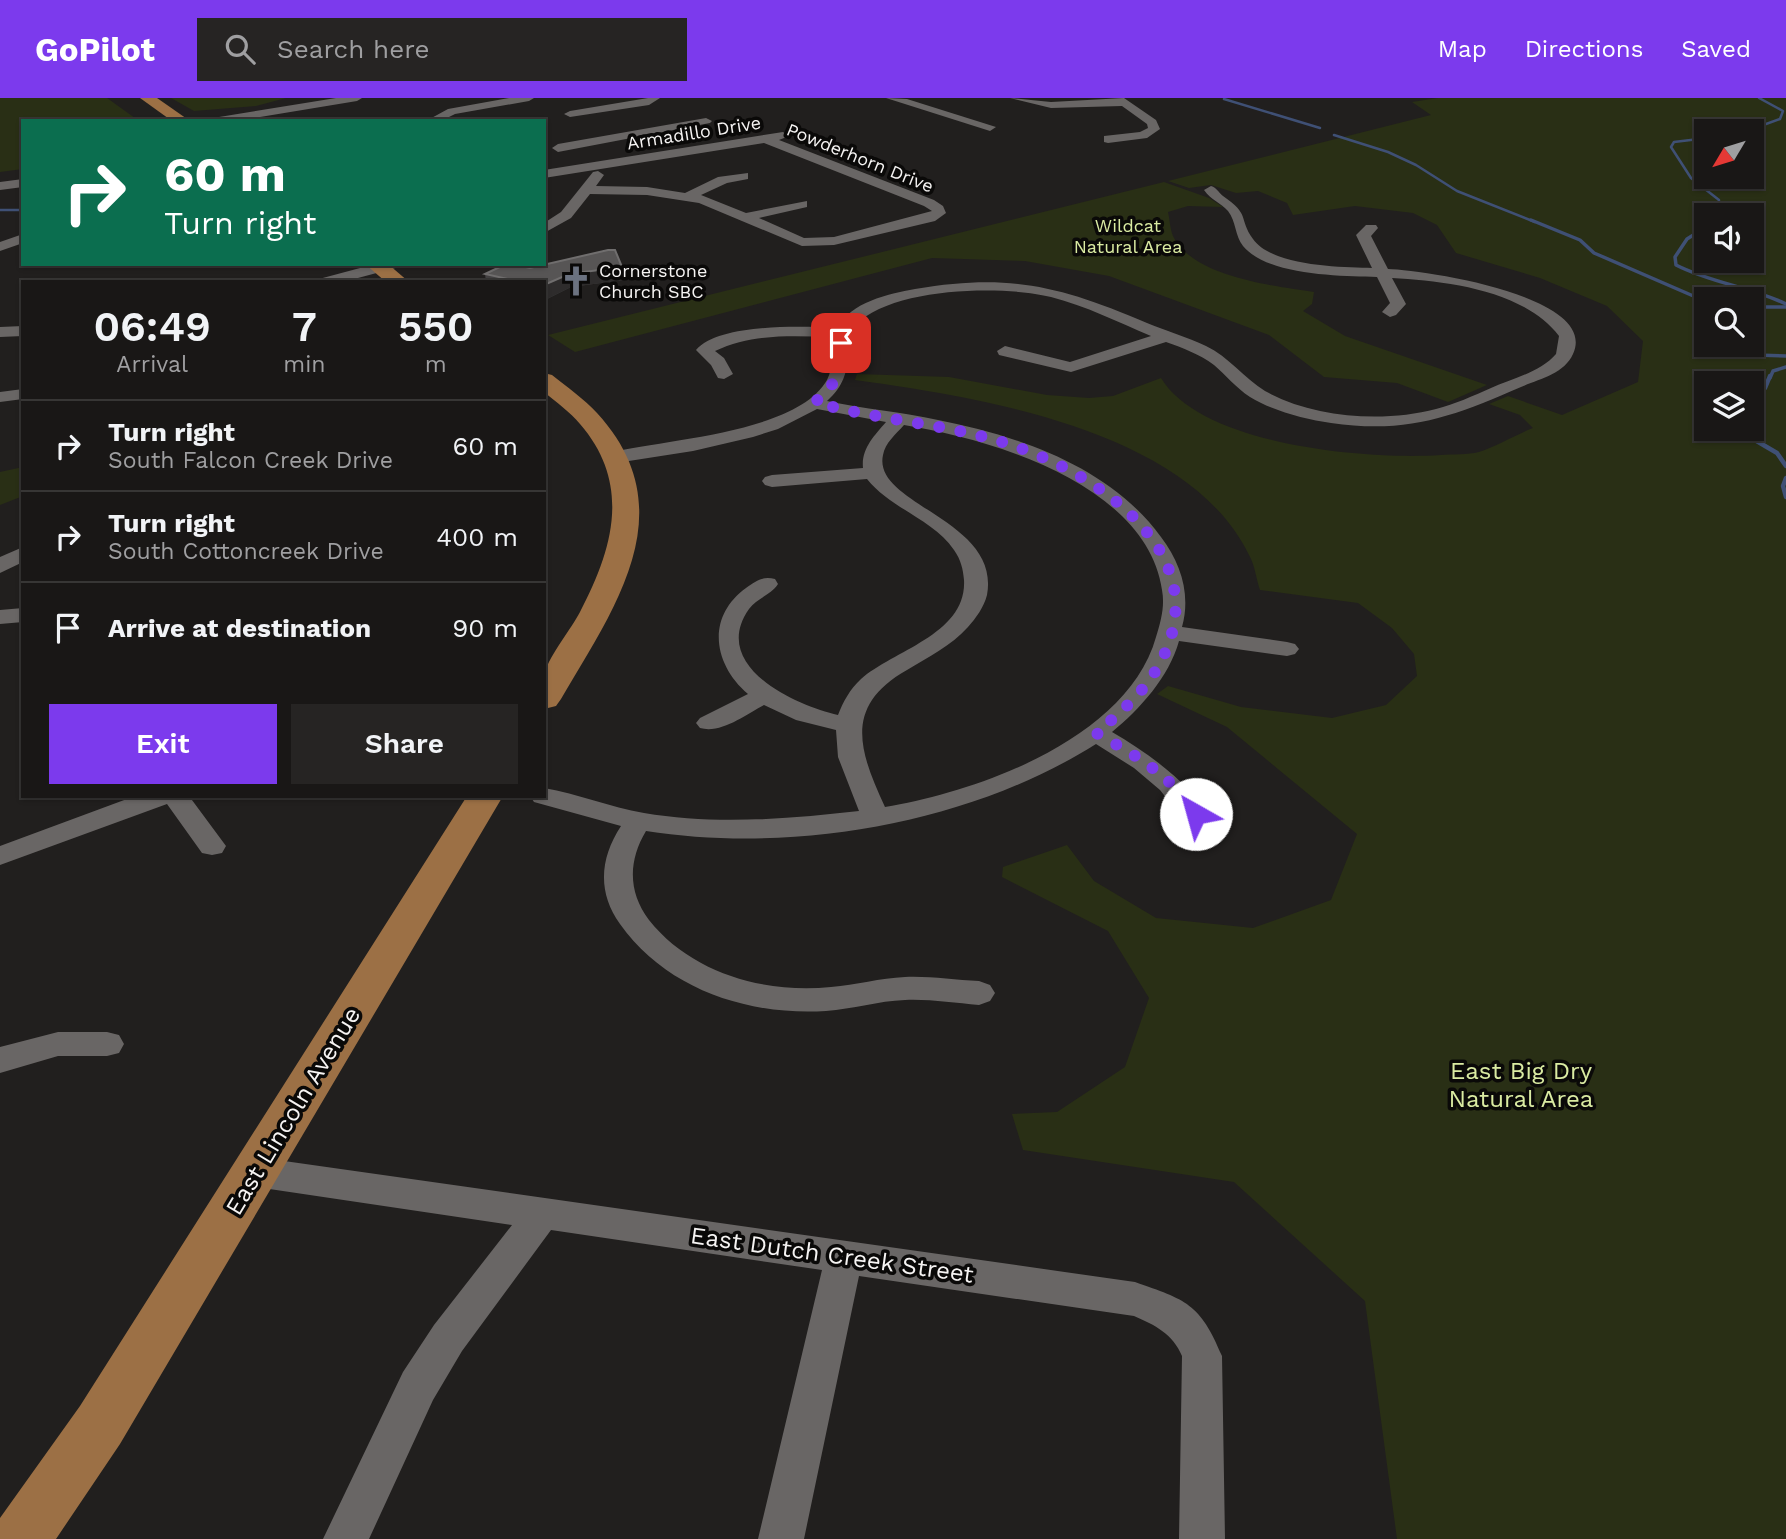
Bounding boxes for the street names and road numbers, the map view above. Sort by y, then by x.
street label: Armadillo Drive [625,112,762,153]
street label: Powderhorn Drive [784,118,937,197]
street label: East Lincoln Avenue [220,1002,366,1220]
street label: East Dutch Creek Street [689,1221,975,1289]

